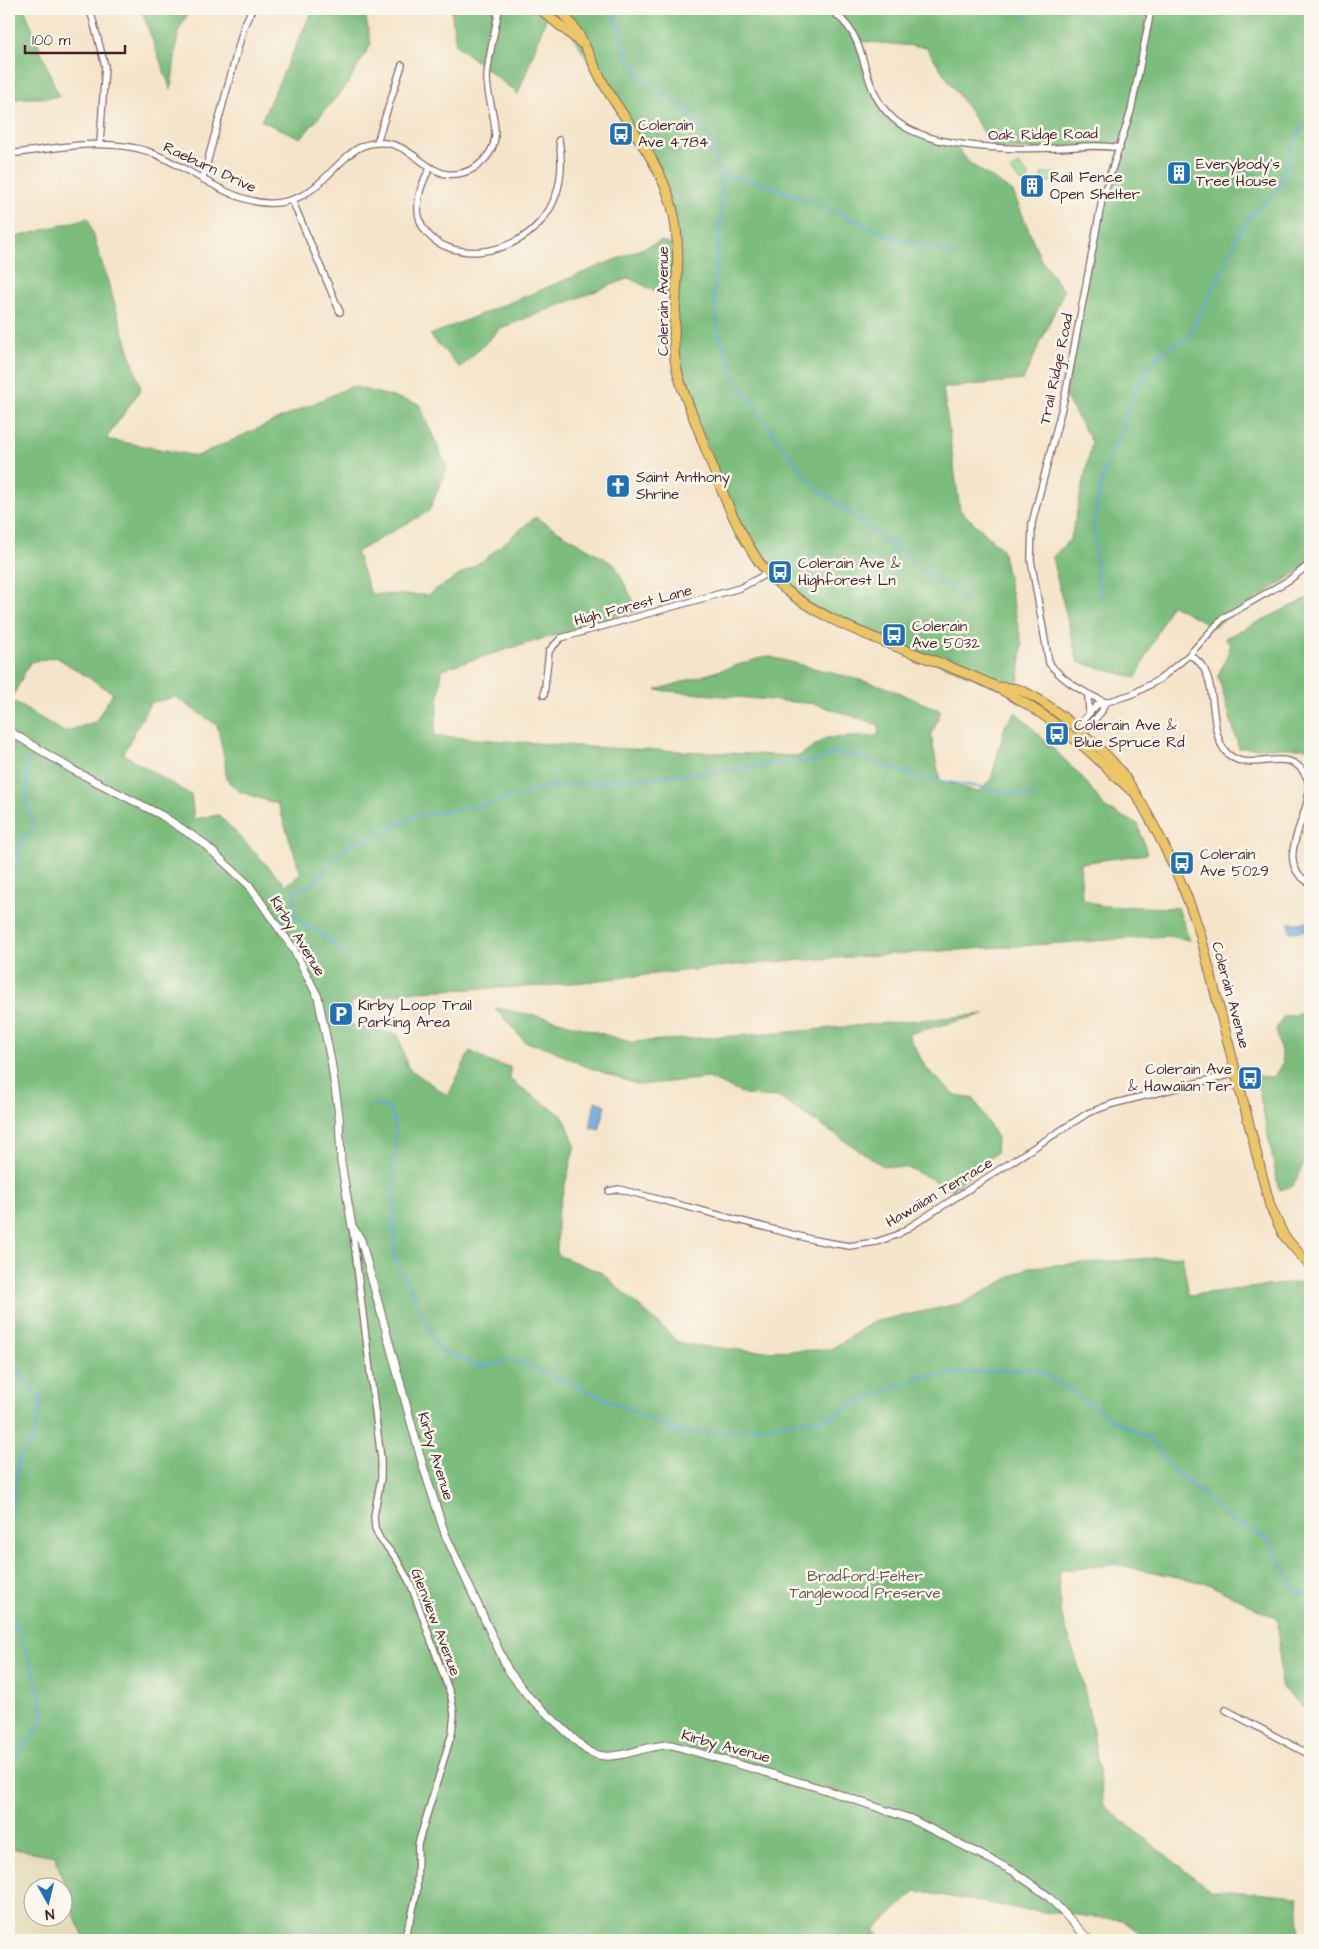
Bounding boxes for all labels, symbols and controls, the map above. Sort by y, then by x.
scale bar [25,22,125,54]
text: 100 m [32,30,71,51]
place label: Colerain Ave 4784 [638,115,709,153]
bus stop icon: Colerain Ave 4784 [608,121,634,147]
street label: Oak Ridge Road [988,123,1098,147]
street label: Raeburn Drive [160,137,260,198]
place label: Everybody's Tree House [1196,154,1280,192]
building icon: Everybody's Tree House [1166,160,1192,186]
place label: Rail Fence Open Shelter [1050,167,1140,205]
building icon: Rail Fence Open Shelter [1019,173,1045,199]
street label: Colerain Avenue [653,246,674,356]
street label: Trail Ridge Road [1034,311,1080,427]
place label: Saint Anthony Shrine [636,467,730,505]
church icon: Saint Anthony Shrine [605,473,631,499]
place label: Colerain Ave & Highforest Ln [798,553,901,592]
bus stop icon: Colerain Ave & Highforest Ln [767,559,793,585]
street label: High Forest Lane [572,580,695,632]
place label: Colerain Ave 5032 [912,616,980,654]
bus stop icon: Colerain Ave 5032 [881,622,907,648]
place label: Colerain Ave & Blue Spruce Rd [1074,715,1185,753]
bus stop icon: Colerain Ave & Blue Spruce Rd [1044,721,1070,747]
place label: Colerain Ave 5029 [1200,844,1269,882]
bus stop icon: Colerain Ave 5029 [1169,850,1195,876]
street label: Kirby Avenue [264,892,331,981]
street label: Colerain Avenue [1206,939,1255,1051]
place label: Kirby Loop Trail Parking Area [358,995,472,1034]
parking icon: Kirby Loop Trail Parking Area [328,1001,354,1027]
place label: Colerain Ave & Hawaiian Ter [1128,1059,1232,1097]
bus stop icon: Colerain Ave & Hawaiian Ter [1237,1065,1263,1091]
street label: Hawaiian Terrace [882,1152,997,1233]
street label: Kirby Avenue [411,1410,459,1503]
street label: Glenview Avenue [405,1565,466,1679]
park label: Bradford-Felter Tanglewood Preserve [789,1566,941,1605]
street label: Kirby Avenue [679,1725,773,1769]
north arrow [22,1876,72,1926]
text: N [44,1903,55,1924]

